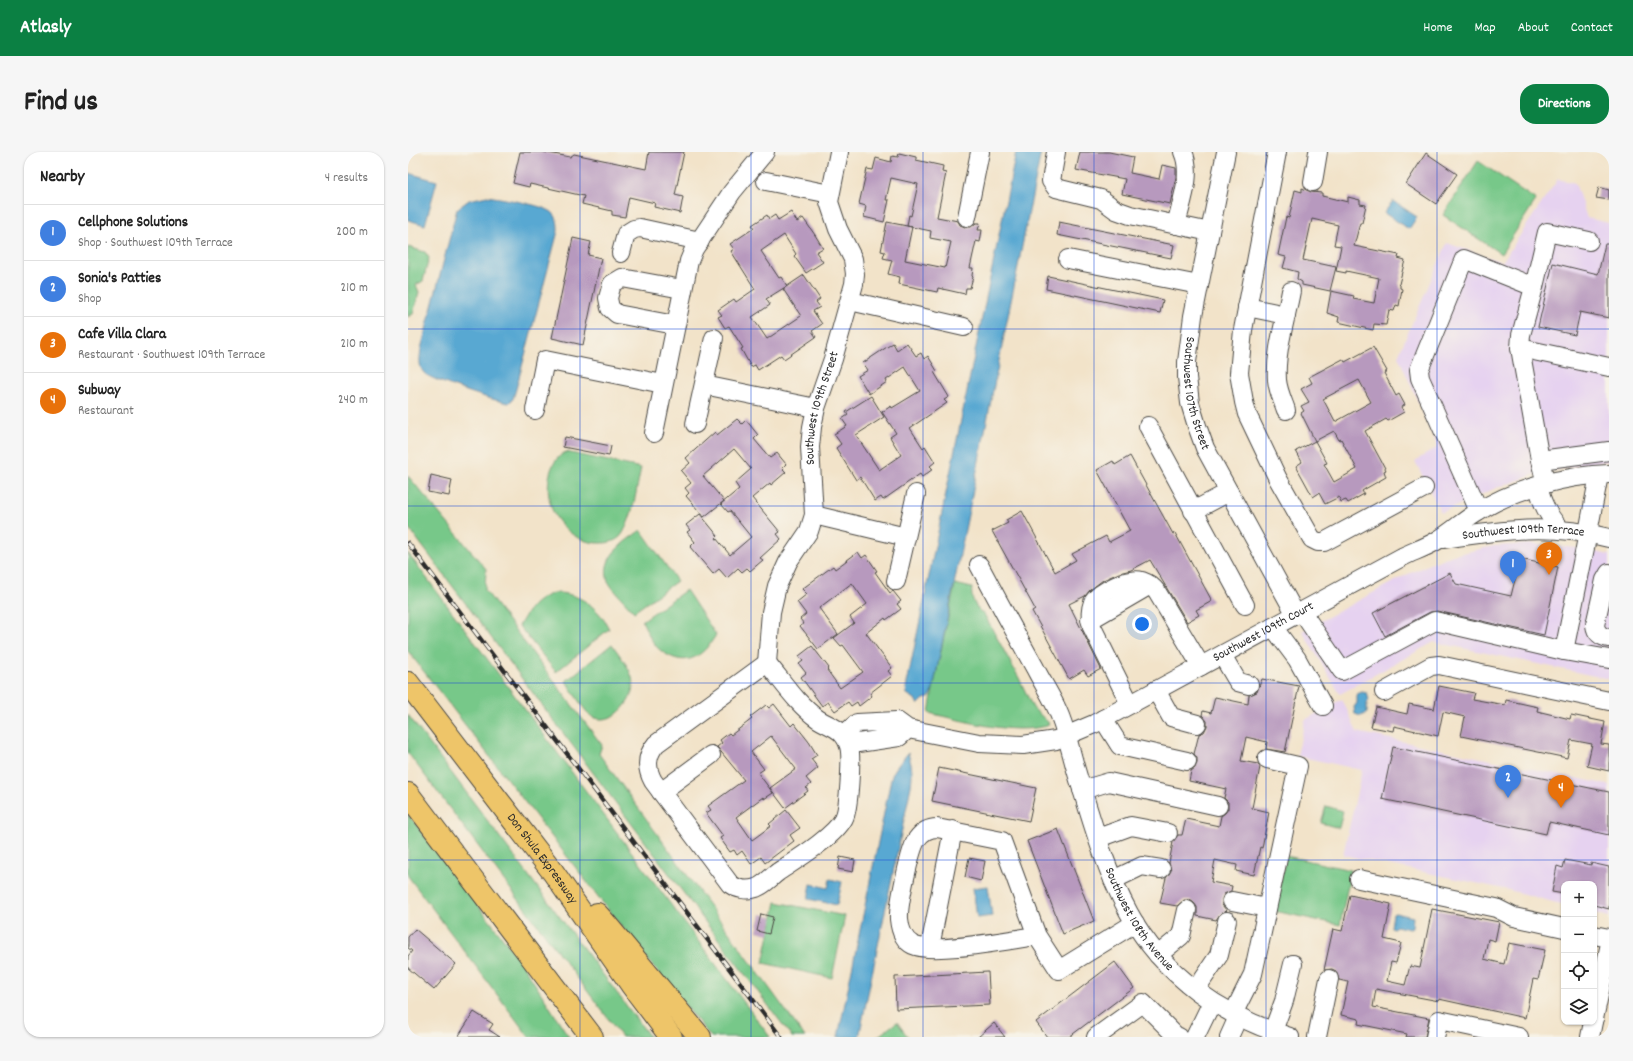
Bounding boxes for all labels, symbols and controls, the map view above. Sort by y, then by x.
text: Atlasly [20,15,71,42]
text: Home [1423,18,1452,38]
text: Map [1474,18,1496,38]
text: About [1518,18,1549,38]
text: Contact [1571,18,1613,38]
text: Find us [24,84,98,124]
button: Directions [1520,84,1609,124]
text: Nearby [40,166,84,190]
text: 4 results [325,169,368,188]
text: Cellphone Solutions [78,212,188,234]
text: 1 [52,223,54,242]
text: 200 m [336,223,368,242]
text: Shop · Southwest 109th Terrace [78,234,233,253]
text: Sonia's Patties [78,268,161,290]
text: 2 [50,279,56,298]
text: 210 m [340,279,368,298]
text: Shop [78,290,101,309]
text: Cafe Villa Clara [78,324,166,346]
text: 3 [50,335,56,354]
text: 210 m [340,335,368,354]
street label: Southwest 107th Street [1177,335,1215,453]
text: Restaurant · Southwest 109th Terrace [78,346,265,365]
street label: Southwest 109th Street [800,349,844,465]
text: Subway [78,380,120,402]
text: 4 [50,391,56,410]
text: 240 m [338,391,368,410]
text: Restaurant [78,402,134,421]
street label: Southwest 109th Terrace [1461,520,1586,545]
pin: 3 [1536,542,1562,575]
pin: 1 [1500,551,1526,584]
street label: Southwest 109th Court [1210,597,1318,667]
your location [1132,614,1152,634]
pin: 2 [1495,765,1521,798]
pin: 4 [1548,775,1574,808]
street label: Don Shula Expressway [502,809,583,909]
street label: Southwest 108th Avenue [1099,865,1178,976]
map controls [1561,881,1597,1025]
button: + [1561,881,1597,917]
button: − [1561,917,1597,953]
button: locate [1561,953,1597,989]
button: layers [1561,989,1597,1025]

